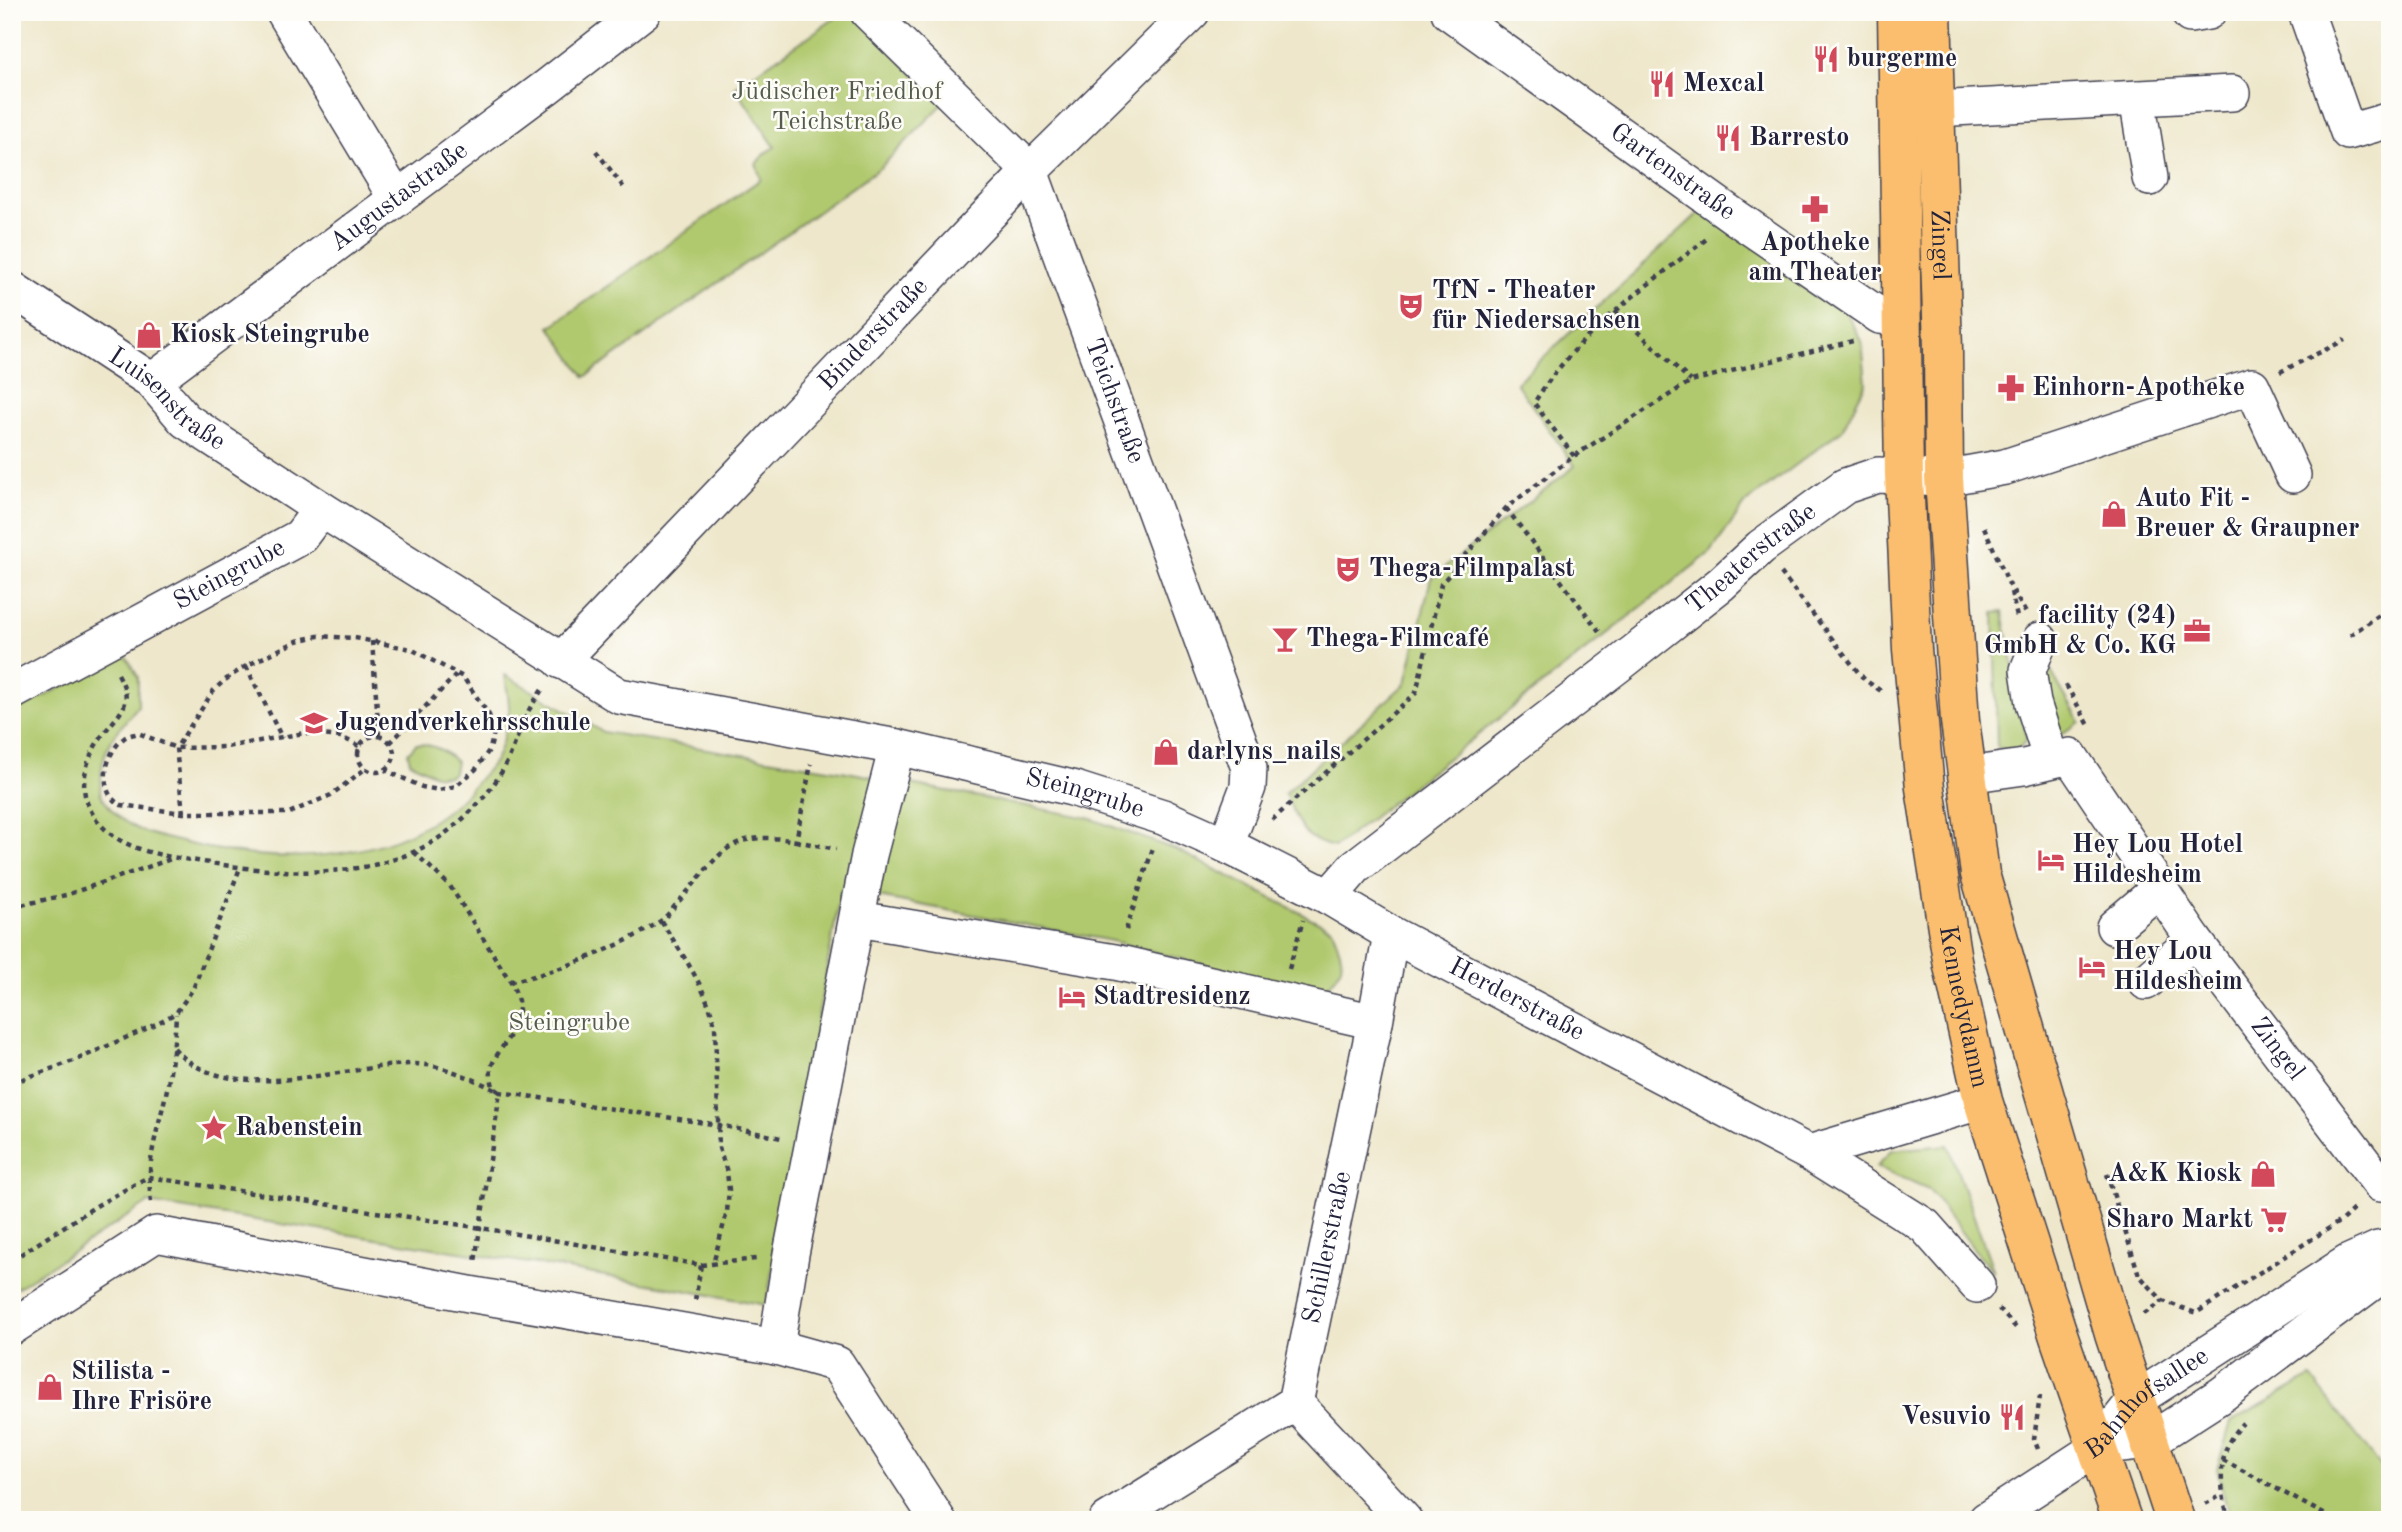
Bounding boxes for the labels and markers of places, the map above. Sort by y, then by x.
restaurant icon: burgerme [1811,44,1841,74]
place label: burgerme [1847,46,1957,72]
restaurant icon: Mexcal [1647,69,1677,99]
place label: Mexcal [1683,71,1764,97]
restaurant icon: Barresto [1713,123,1743,153]
place label: Barresto [1749,125,1849,151]
pharmacy icon: Apotheke am Theater [1800,194,1830,224]
place label: Apotheke am Theater [1749,230,1881,286]
place label: TfN - Theater für Niedersachsen [1432,278,1640,334]
theatre icon: TfN - Theater für Niedersachsen [1396,291,1426,321]
shop icon: Kiosk Steingrube [134,320,164,350]
place label: Kiosk Steingrube [170,322,370,348]
pharmacy icon: Einhorn-Apotheke [1996,373,2026,403]
place label: Einhorn-Apotheke [2032,375,2245,401]
place label: Auto Fit - Breuer & Graupner [2135,486,2360,542]
shop icon: Auto Fit - Breuer & Graupner [2099,499,2129,529]
theatre icon: Thega-Filmpalast [1333,554,1363,584]
place label: Thega-Filmpalast [1369,556,1575,582]
place label: facility (24) GmbH & Co. KG [1984,603,2176,659]
office icon: facility (24) GmbH & Co. KG [2182,616,2212,646]
bar icon: Thega-Filmcafé [1270,624,1300,654]
place label: Thega-Filmcafé [1306,626,1489,652]
school or university icon: Jugendverkehrsschule [299,708,329,738]
place label: Jugendverkehrsschule [335,710,591,736]
shop icon: darlyns_nails [1151,737,1181,767]
place label: darlyns_nails [1187,739,1341,765]
place label: Hey Lou Hotel Hildesheim [2072,832,2243,888]
hotel icon: Hey Lou Hotel Hildesheim [2036,845,2066,875]
place label: Hey Lou Hildesheim [2113,939,2243,995]
hotel icon: Hey Lou Hildesheim [2077,952,2107,982]
hotel icon: Stadtresidenz [1057,982,1087,1012]
place label: Stadtresidenz [1093,984,1250,1010]
place icon: Rabenstein [199,1113,229,1143]
place label: Rabenstein [235,1115,363,1141]
shop icon: A&K Kiosk [2248,1159,2278,1189]
place label: A&K Kiosk [2108,1161,2242,1187]
supermarket icon: Sharo Markt [2259,1205,2289,1235]
place label: Sharo Markt [2106,1207,2253,1233]
place label: Stilista - Ihre Frisöre [71,1359,212,1415]
shop icon: Stilista - Ihre Frisöre [35,1372,65,1402]
restaurant icon: Vesuvio [1997,1402,2027,1432]
place label: Vesuvio [1901,1404,1991,1430]

